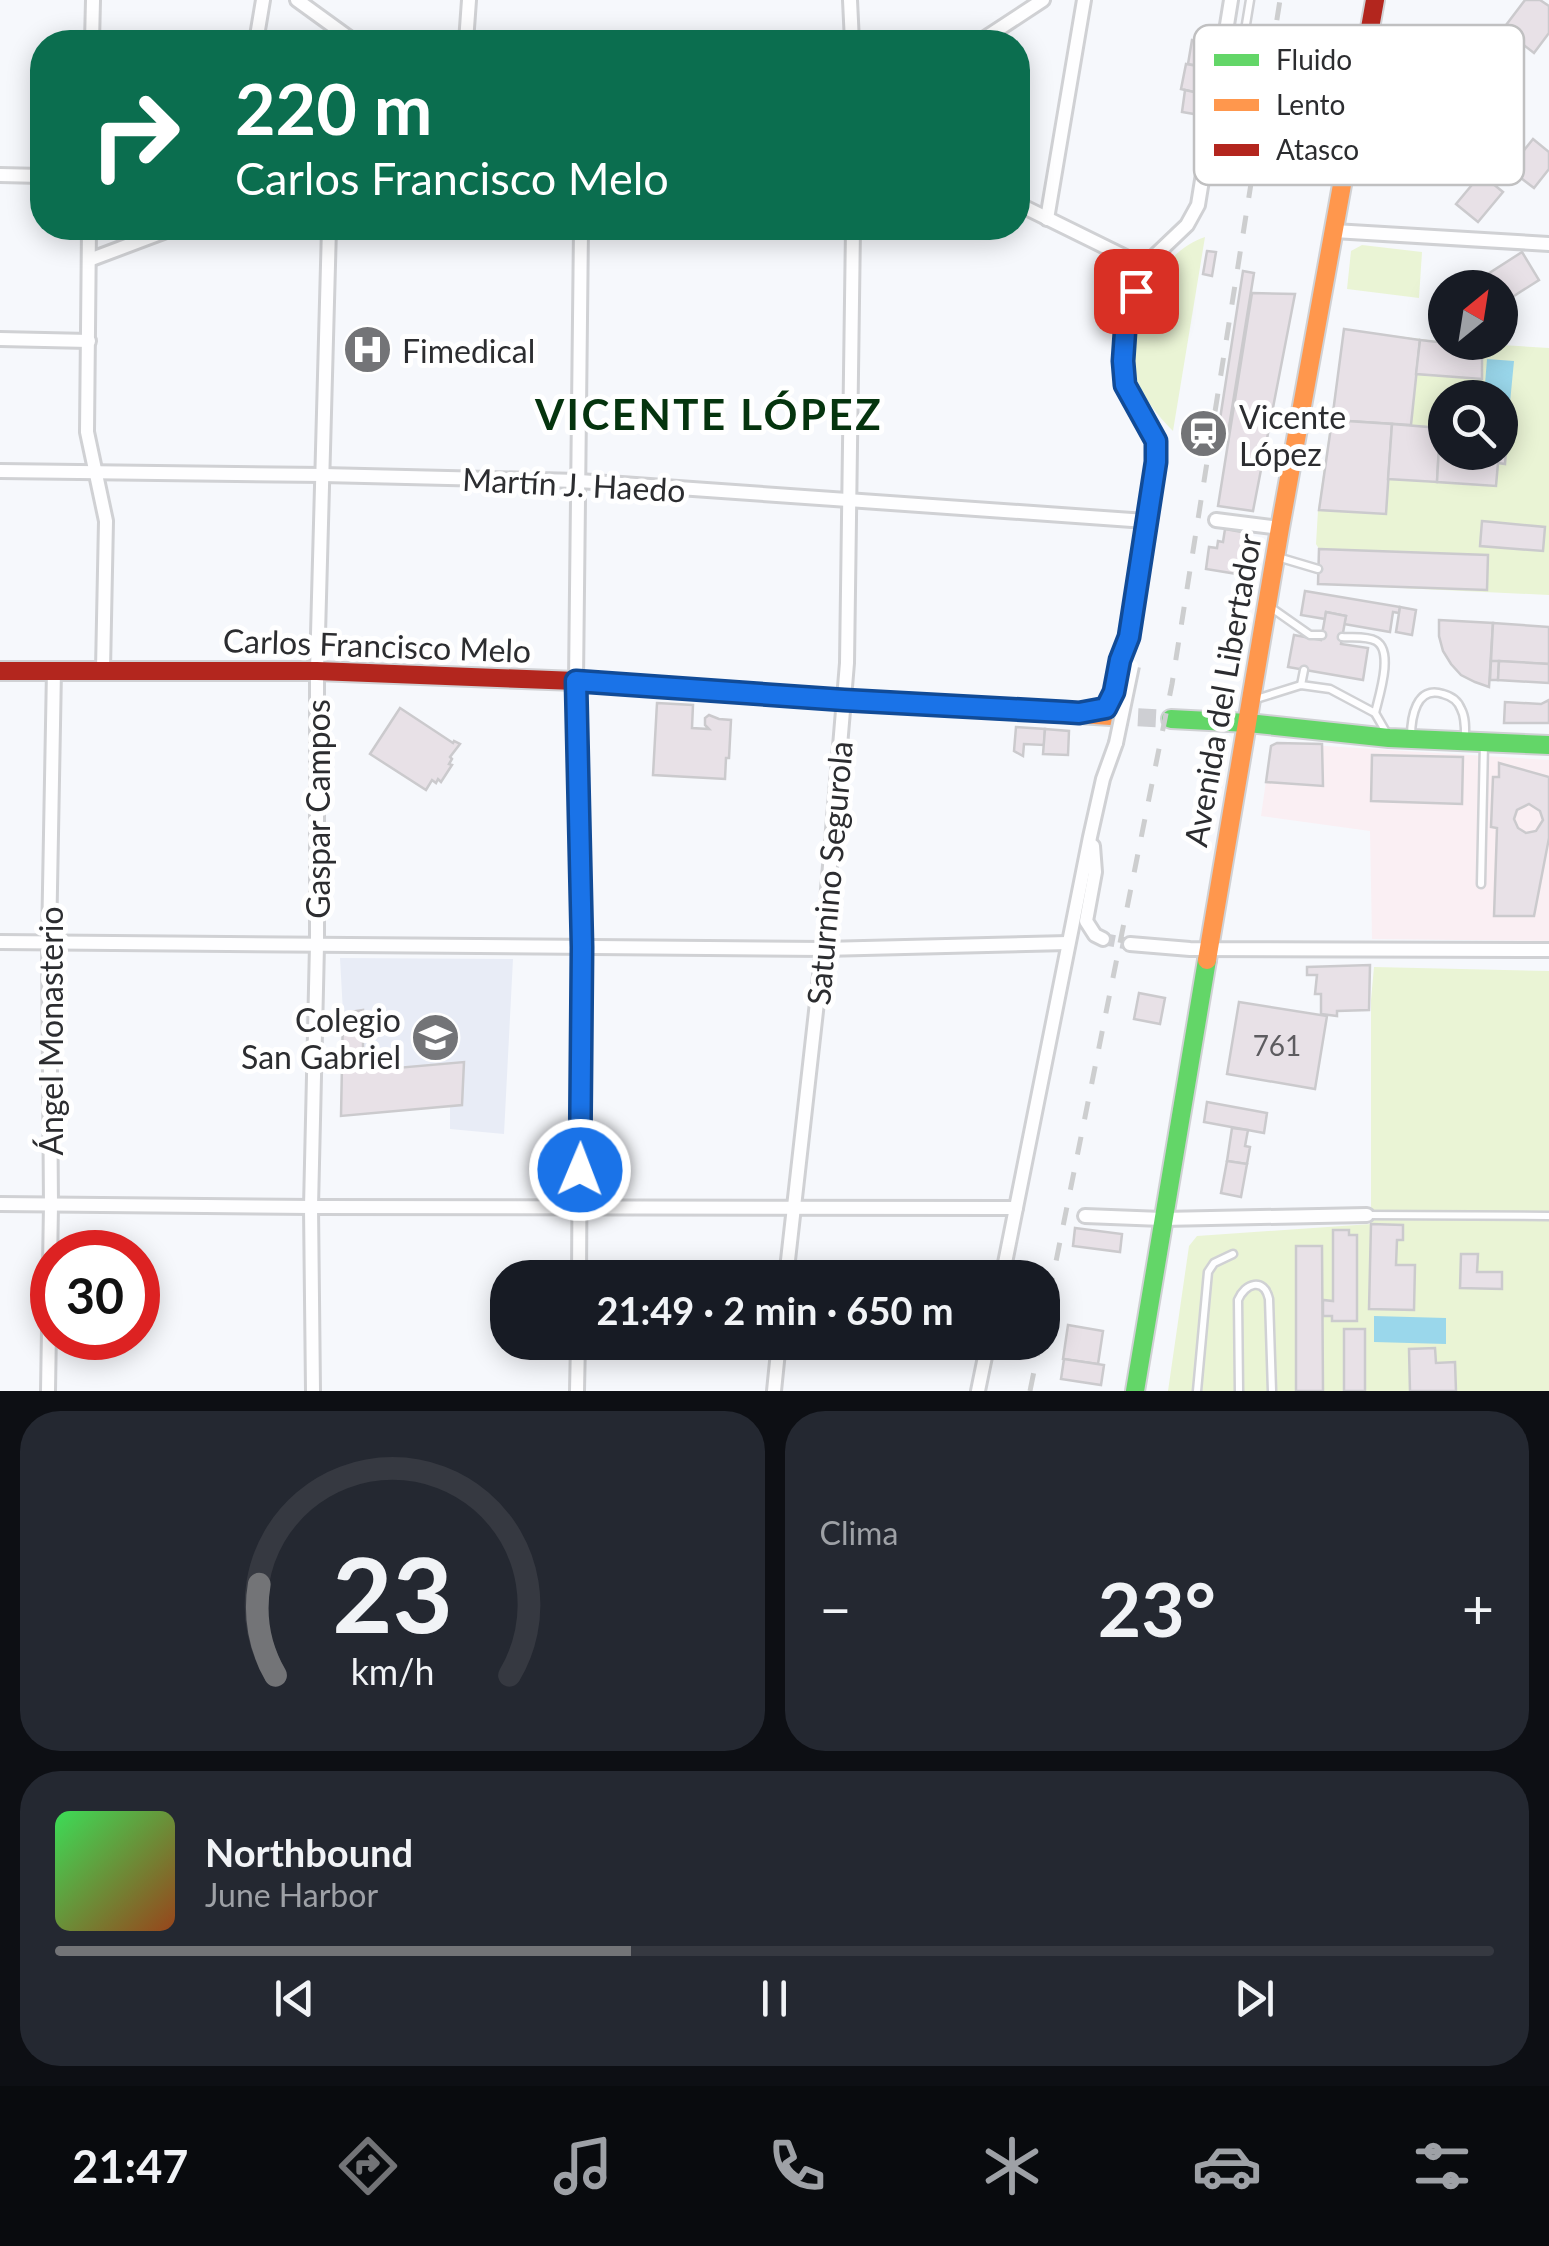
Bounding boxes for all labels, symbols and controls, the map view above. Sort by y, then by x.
legend [1194,25,1524,185]
text: Fluido [1276,42,1352,76]
text: 220 m [235,66,432,150]
icon: right [70,70,200,200]
text: Lento [1276,87,1345,121]
text: Atasco [1276,132,1359,166]
text: Carlos Francisco Melo [235,151,669,205]
pin [1094,249,1179,334]
icon: arrive [1109,264,1164,319]
north arrow [1428,270,1518,360]
map controls [1428,270,1518,470]
hospital icon: Fimedical [341,324,393,376]
place label: Fimedical [402,331,535,370]
button: search [1428,380,1518,470]
district label: VICENTE LÓPEZ [534,389,883,439]
place label: Vicente López [1239,397,1346,473]
station icon: Vicente López [1178,408,1230,460]
street label: Martín J. Haedo [461,459,687,509]
street label: Avenida del Libertador [1175,530,1269,850]
street label: Carlos Francisco Melo [222,620,532,670]
street label: Gaspar Campos [298,699,337,919]
street label: Saturnino Segurola [798,739,860,1007]
street label: Ángel Monasterio [31,906,70,1156]
place label: Colegio San Gabriel [241,1000,401,1076]
school or university icon: Colegio San Gabriel [410,1011,462,1063]
house number: 761 [1253,1028,1301,1062]
position arrow [528,1118,632,1222]
speed limit sign: 30 [30,1230,160,1360]
text: 21:49 · 2 min · 650 m [596,1287,954,1333]
text: Clima [820,1513,898,1552]
text: 23 [332,1530,453,1655]
text: 23° [1098,1563,1216,1653]
text: − [820,1575,851,1641]
text: + [1462,1575,1494,1641]
text: km/h [350,1650,434,1693]
text: Northbound [205,1829,413,1875]
text: June Harbor [205,1875,378,1914]
icon: previous [267,1971,322,2026]
icon: pause [747,1971,802,2026]
icon: next [1227,1971,1282,2026]
icon: directions [333,2131,403,2201]
icon: music [548,2131,618,2201]
icon: phone [762,2131,832,2201]
icon: climate [977,2131,1047,2201]
icon: car [1192,2131,1262,2201]
icon: filters [1407,2131,1477,2201]
text: 21:47 [72,2139,188,2193]

